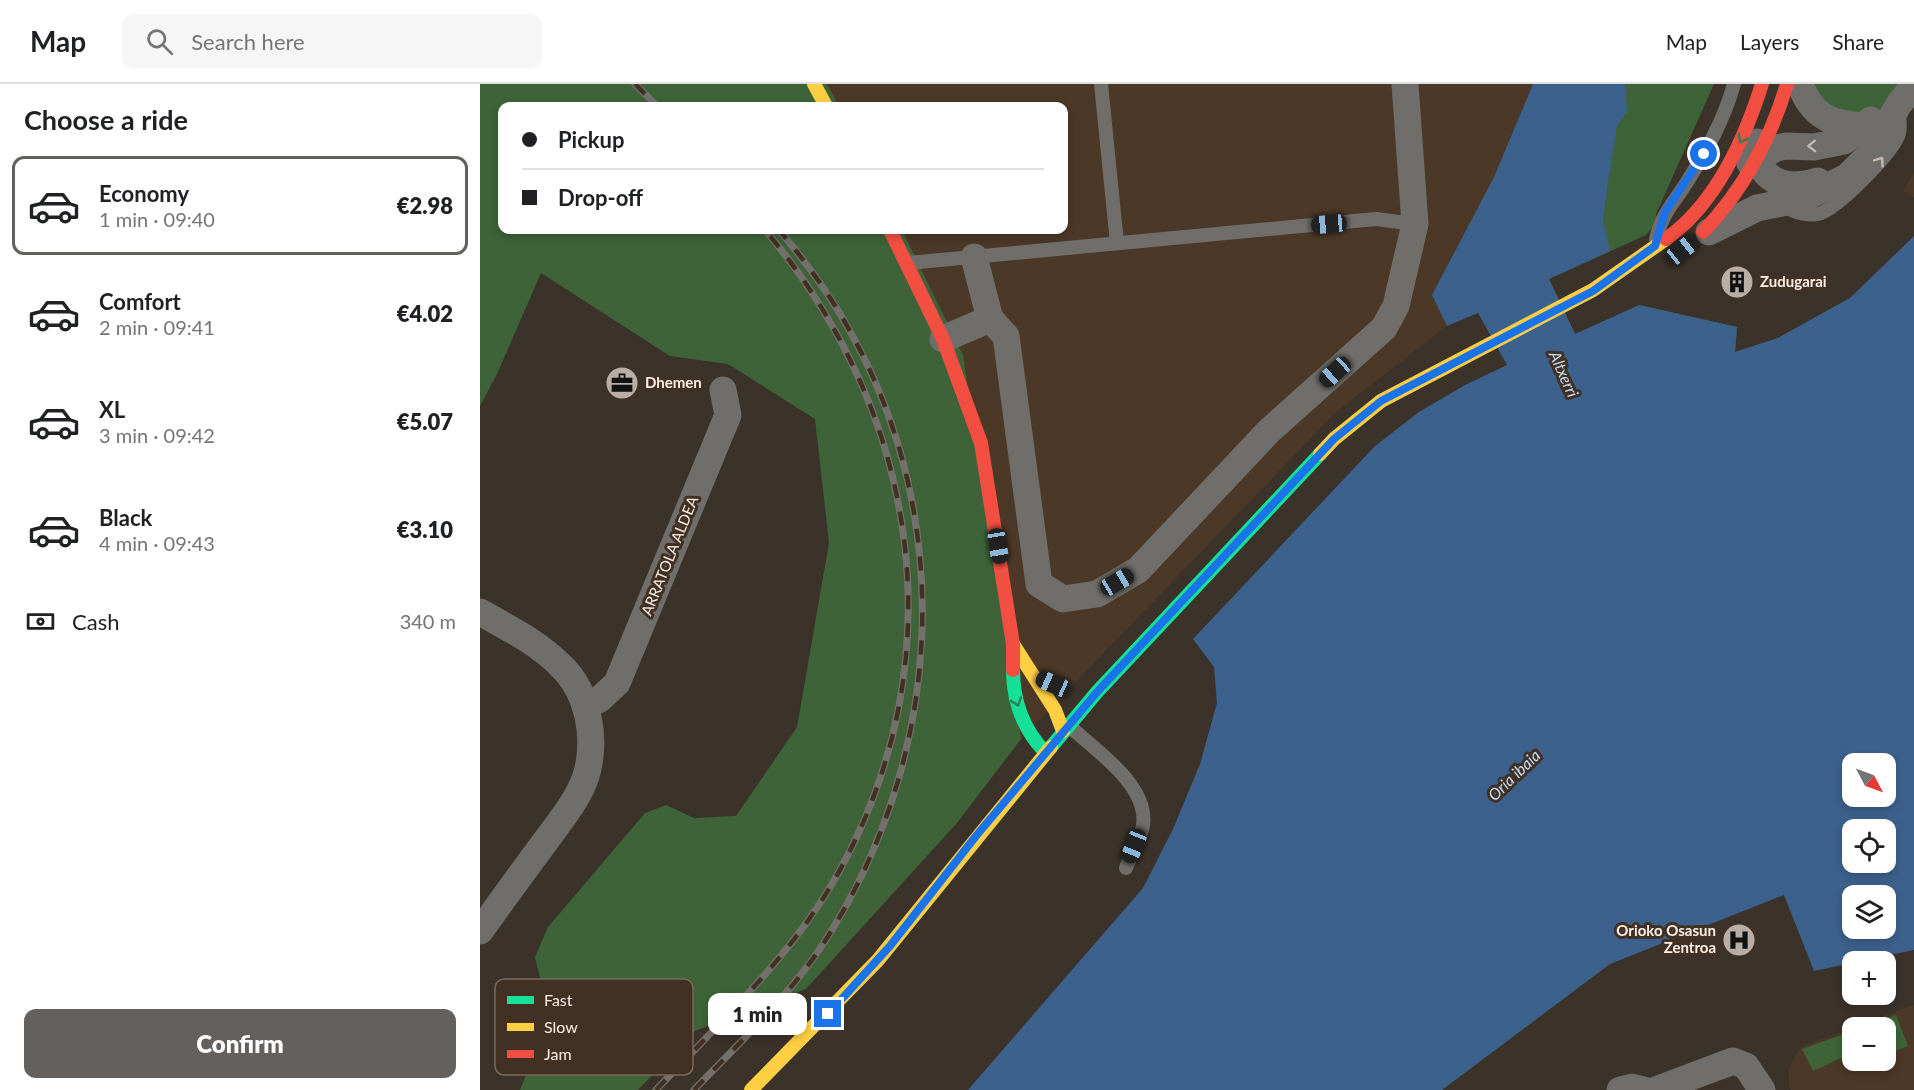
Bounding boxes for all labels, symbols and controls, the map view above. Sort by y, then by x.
search box [122,14,542,68]
text: Map [30,24,86,58]
icon: search [143,25,176,58]
text: Search here [191,28,305,55]
text: Map [1666,29,1707,54]
text: Layers [1740,29,1799,54]
text: Share [1832,29,1884,54]
text: Choose a ride [24,103,188,136]
text: Pickup [558,126,624,153]
one-way arrow [1737,132,1749,143]
route start [1690,140,1717,167]
one-way arrow [1807,140,1816,153]
one-way arrow [1873,157,1884,168]
icon: car [27,179,81,233]
text: Economy [99,180,189,207]
text: Drop-off [558,184,643,211]
text: €2.98 [397,192,453,219]
text: 1 min · 09:40 [99,207,215,231]
car [1310,213,1348,235]
car [1662,232,1702,268]
building icon: Zudugarai [1719,264,1755,300]
place label: Zudugarai [1760,272,1827,290]
icon: car [27,287,81,341]
text: Comfort [99,288,181,315]
text: €4.02 [397,300,453,327]
text: 2 min · 09:41 [99,315,215,339]
water label: Altxerri [1545,347,1583,400]
car [1316,353,1354,391]
office icon: Dhemen [604,365,640,401]
place label: Dhemen [645,373,702,391]
icon: car [27,395,81,449]
text: XL [99,396,125,423]
text: €5.07 [397,408,453,435]
text: 3 min · 09:42 [99,423,215,447]
street label: ARRATOLA ALDEA [637,493,702,618]
icon: car [27,503,81,557]
text: Black [99,504,152,531]
text: €3.10 [397,516,453,543]
car [986,527,1010,565]
text: 4 min · 09:43 [99,531,215,555]
car [1097,565,1137,599]
icon: cash [24,605,57,638]
text: Cash [72,608,119,635]
text: 340 m [400,609,456,633]
car [1033,668,1073,700]
one-way arrow [1010,696,1023,707]
water label: Oria ibaia [1484,745,1544,804]
north arrow [1842,753,1896,807]
map controls [1842,753,1896,1071]
button: locate [1842,819,1896,873]
car [1119,826,1149,866]
button: layers [1842,885,1896,939]
place label: Orioko Osasun Zentroa [1616,921,1716,956]
hospital icon: Orioko Osasun Zentroa [1721,922,1757,958]
button: + [1842,951,1896,1005]
legend [495,979,693,1075]
text: Fast [544,990,573,1009]
callout: 1 min [708,993,807,1035]
route end [814,1000,841,1027]
text: 1 min [733,1002,782,1026]
button: Confirm [24,1009,456,1078]
text: Slow [544,1017,578,1036]
button: − [1842,1017,1896,1071]
text: Jam [544,1044,572,1063]

